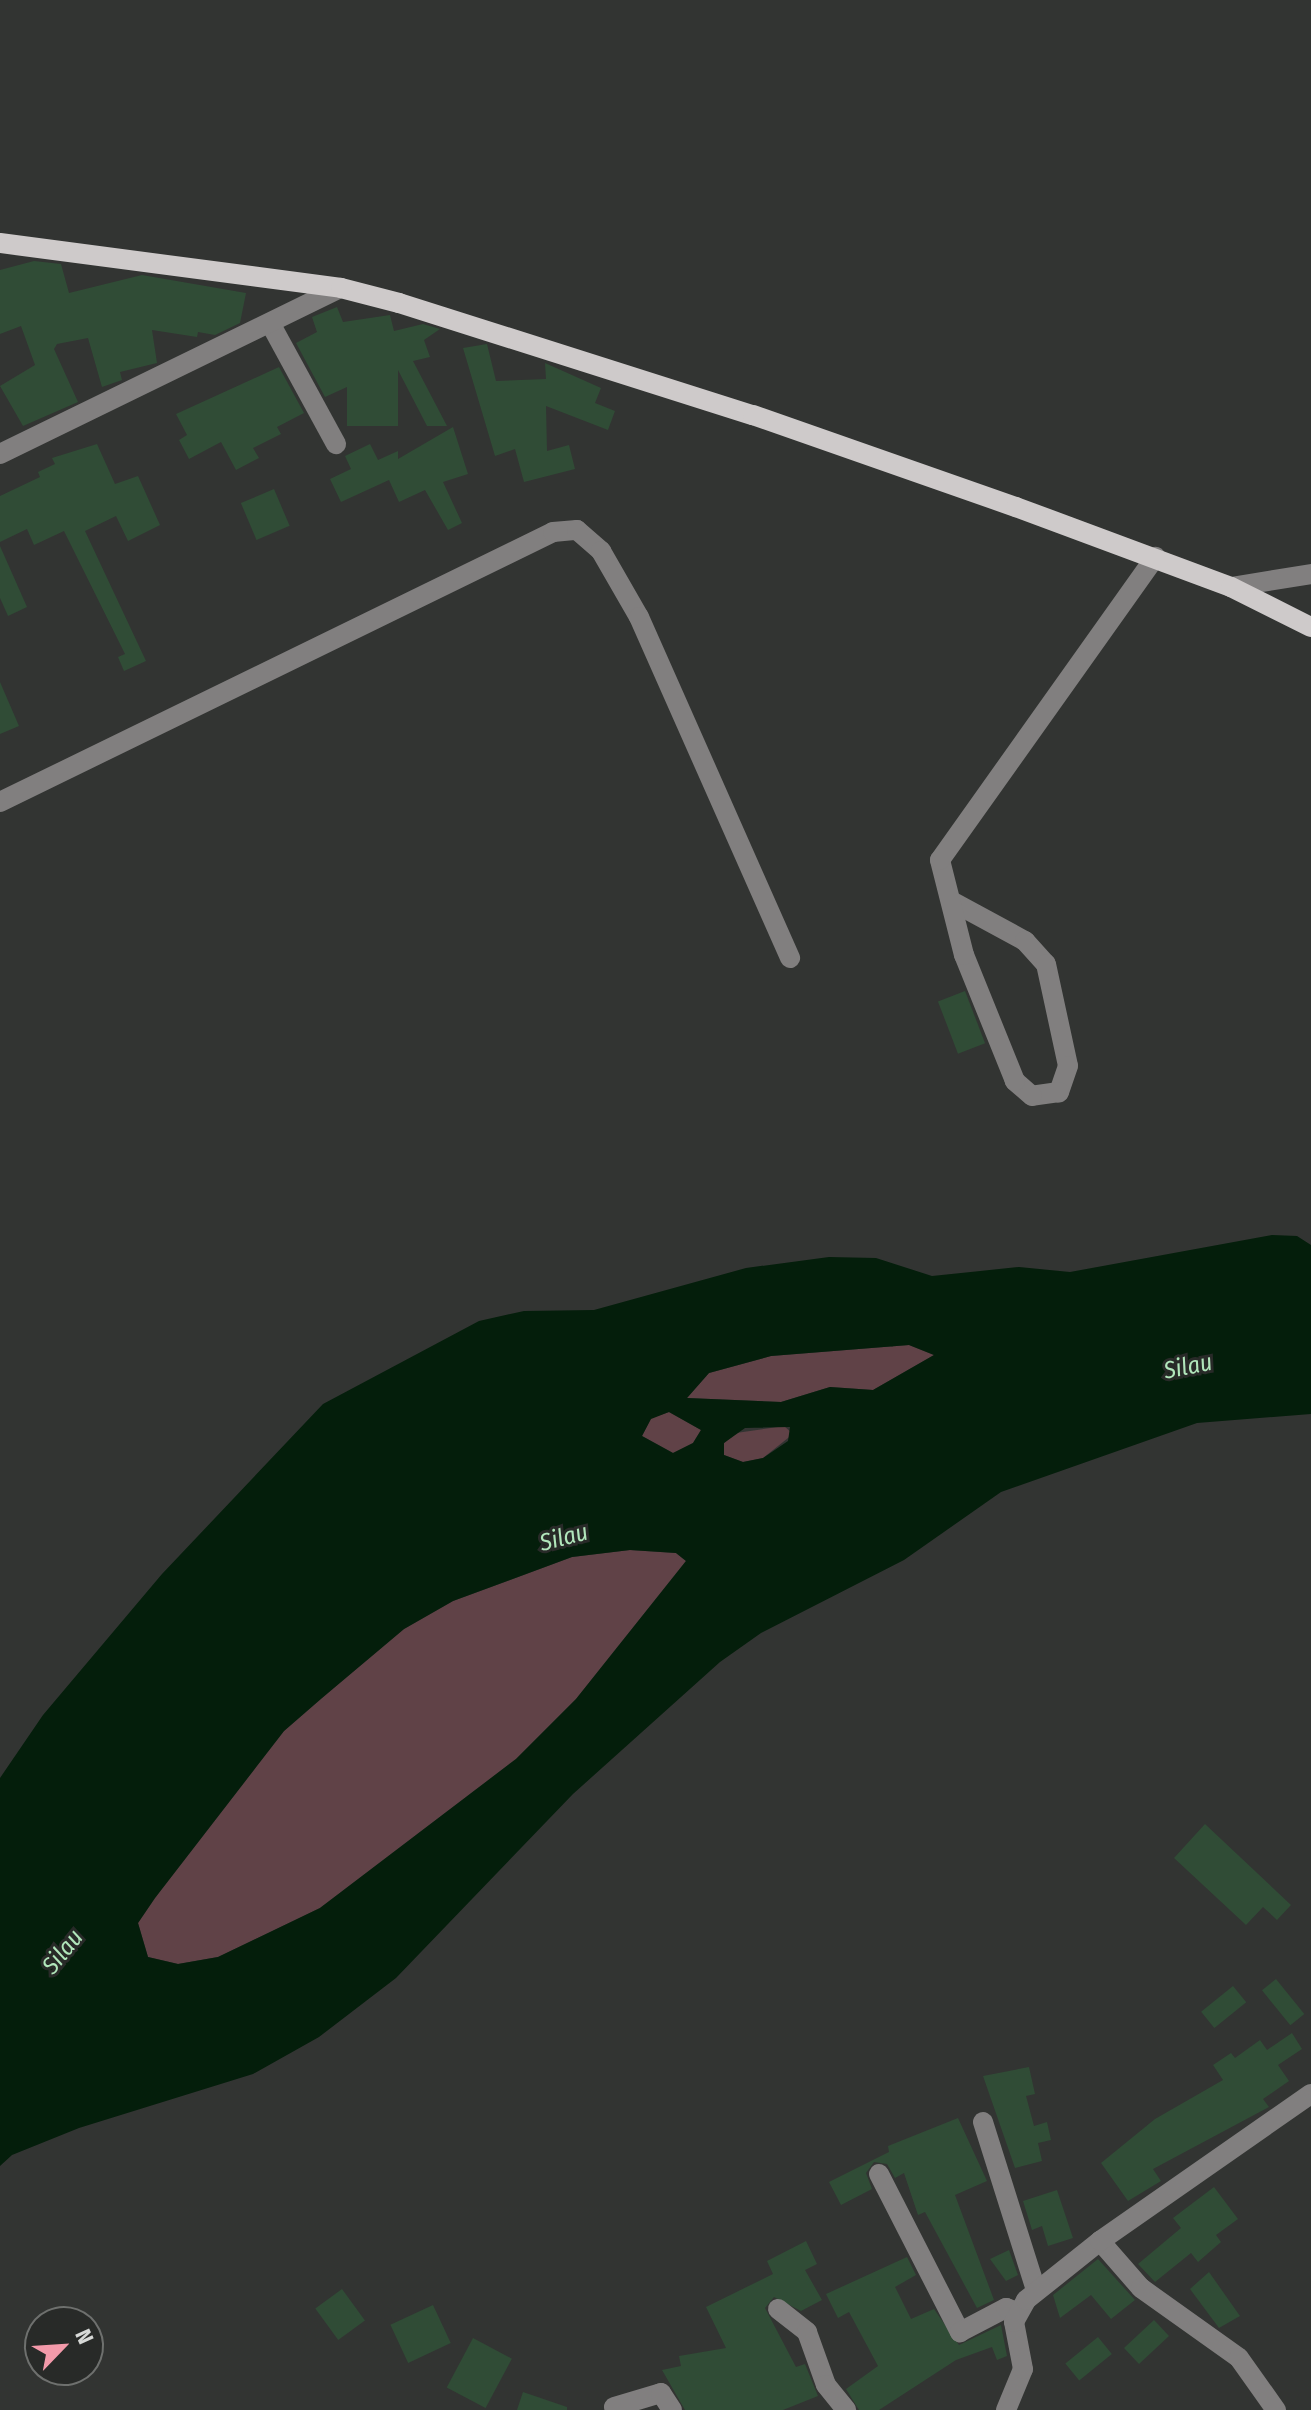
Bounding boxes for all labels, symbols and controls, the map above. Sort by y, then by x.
water label: Silau [1161,1348,1215,1386]
water label: Silau [537,1518,591,1558]
water label: Silau [36,1924,90,1980]
north arrow [24,2306,104,2386]
text: N [69,2325,99,2348]

